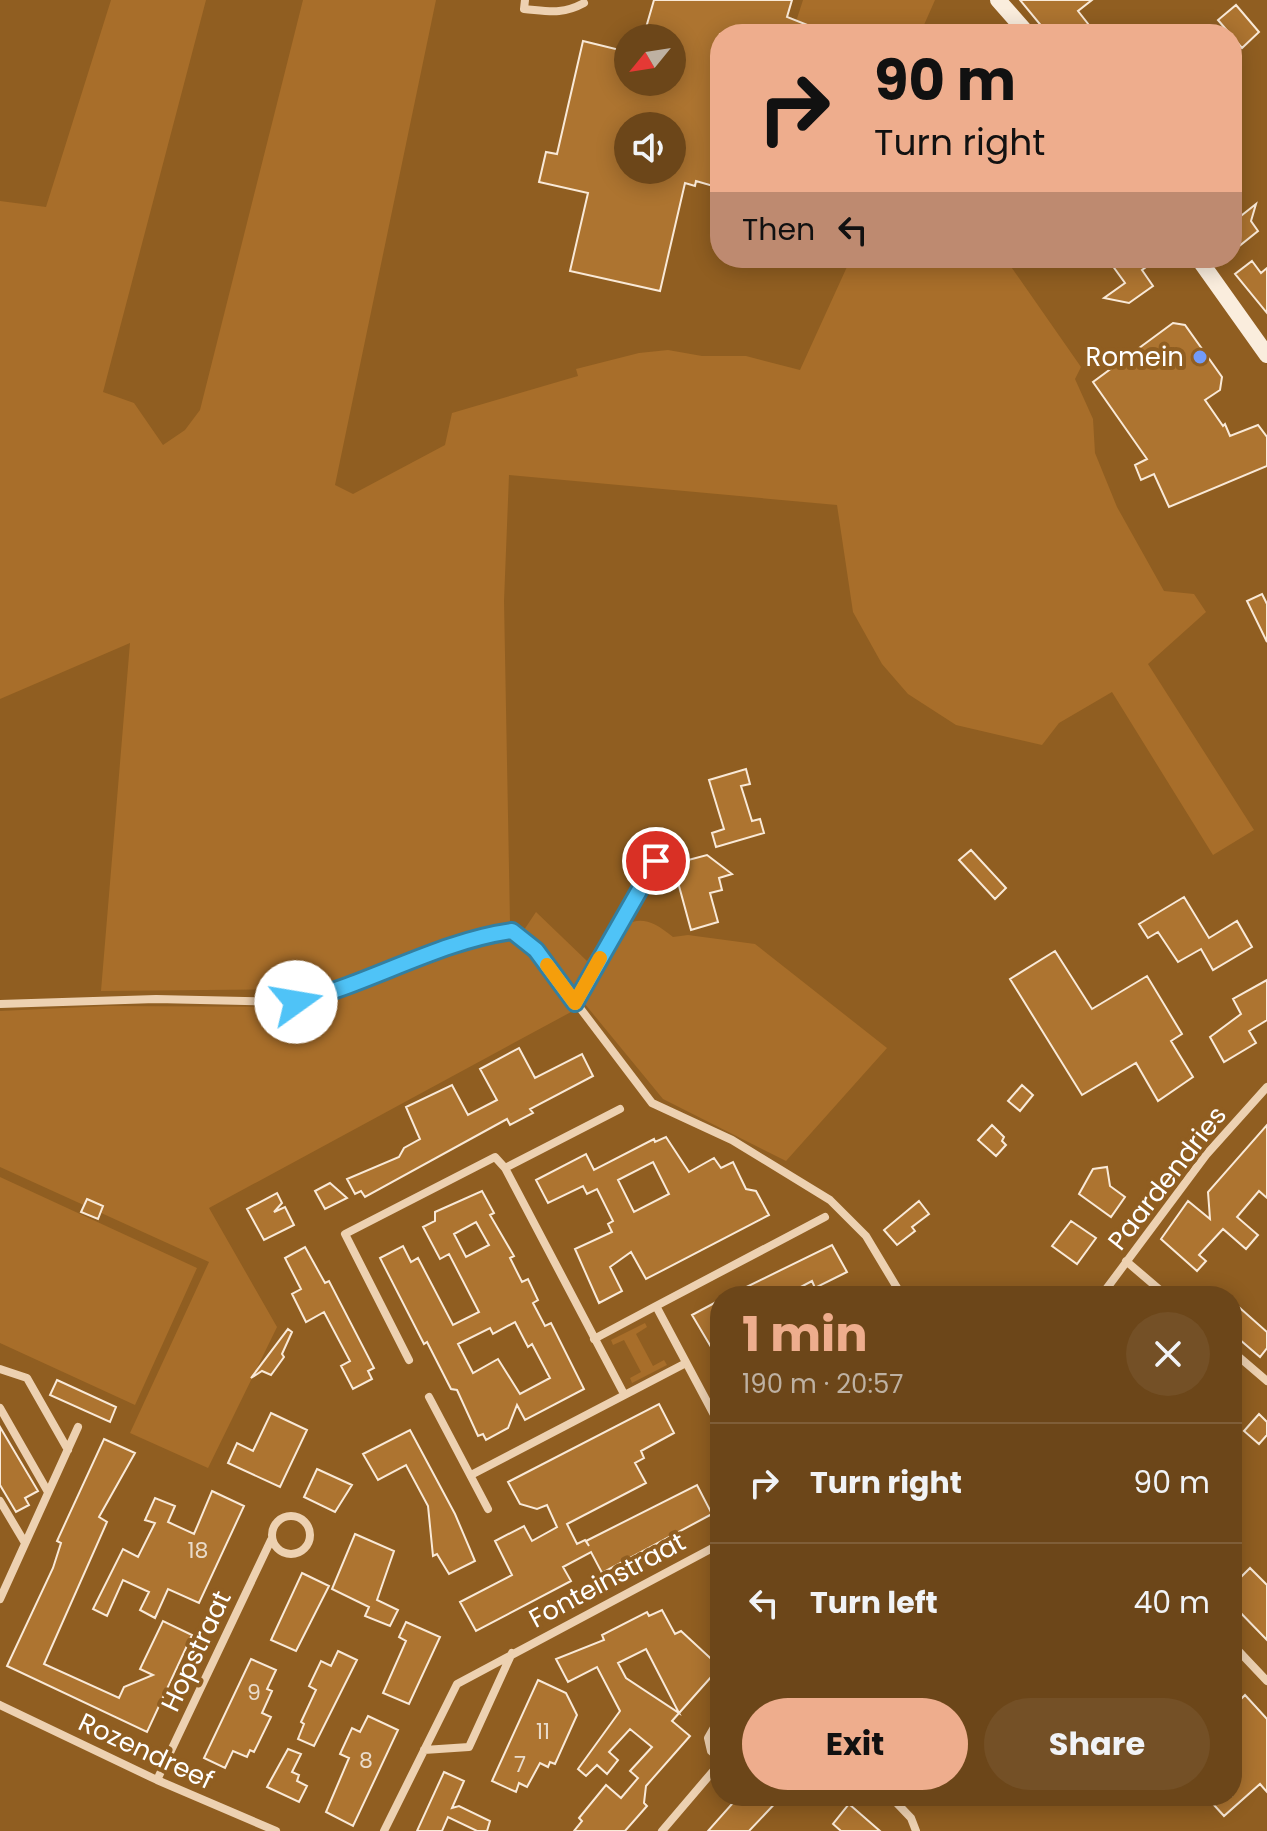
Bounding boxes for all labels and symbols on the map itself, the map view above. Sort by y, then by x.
north arrow [614,24,686,96]
place label: Romein [1086,339,1184,375]
marker: Romein [1191,348,1209,366]
pin [622,827,690,895]
position arrow [254,960,338,1044]
street label: Paardendries [1099,1099,1235,1257]
street label: Fonteinstraat [522,1524,692,1636]
house number: 18 [188,1535,208,1566]
street label: Hopstraat [152,1585,240,1717]
house number: 9 [247,1677,261,1708]
street label: Rozendreef [73,1704,219,1798]
house number: 11 [536,1716,550,1747]
house number: 8 [359,1745,373,1776]
house number: 7 [514,1749,526,1780]

